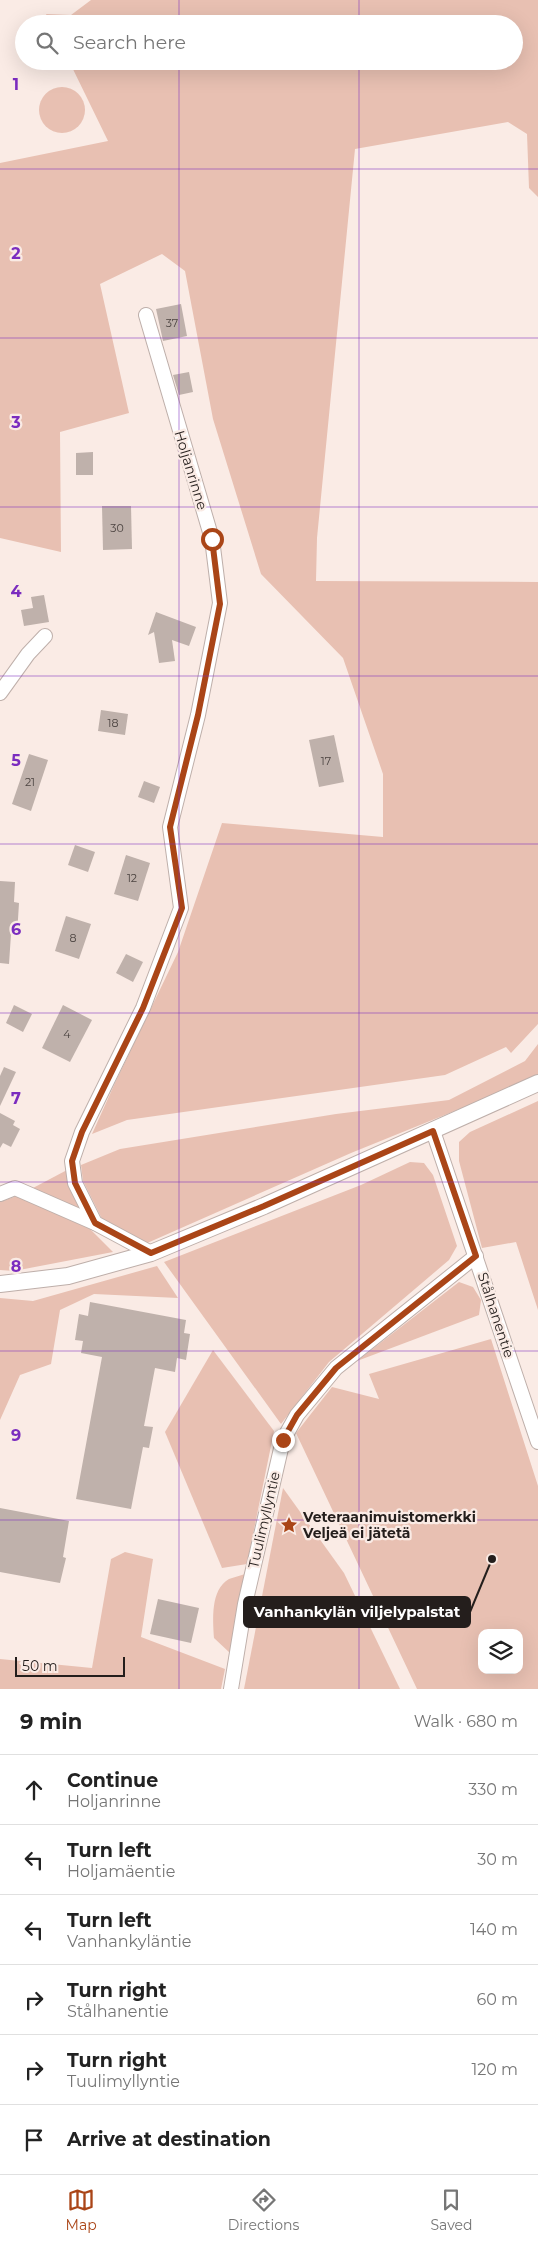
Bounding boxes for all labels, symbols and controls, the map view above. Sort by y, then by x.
search box [15,15,523,70]
icon: search [33,29,61,57]
text: Search here [73,31,186,54]
text: 1 [13,75,19,94]
text: 2 [11,244,21,263]
house number: 37 [166,316,178,330]
text: 3 [10,413,21,432]
street label: Holjanrinne [170,428,212,512]
house number: 30 [110,521,124,535]
route start [201,528,224,551]
text: 4 [10,582,22,601]
house number: 18 [108,716,119,730]
text: 5 [11,751,21,770]
house number: 17 [321,754,331,768]
house number: 21 [25,775,35,789]
house number: 12 [127,871,137,885]
text: 6 [11,920,21,939]
house number: 8 [69,931,77,945]
house number: 4 [63,1027,71,1041]
text: 7 [11,1089,21,1108]
text: 8 [11,1257,21,1276]
street label: Stålhanentie [474,1270,518,1360]
text: 9 [11,1426,21,1445]
route end [272,1429,295,1452]
street label: Tuulimyllyntie [244,1470,284,1570]
place label: Veteraanimuistomerkki Veljeä ei jätetä [302,1508,476,1542]
place icon: Veteraanimuistomerkki Veljeä ei jätetä [279,1515,299,1535]
callout: Vanhankylän viljelypalstat [244,1597,470,1627]
text: Vanhankylän viljelypalstat [253,1602,461,1621]
map controls [478,1629,523,1674]
button: layers [478,1629,523,1674]
scale bar [15,1654,125,1677]
text: 50 m [22,1657,58,1675]
text: 9 min [20,1709,82,1734]
text: Walk · 680 m [414,1712,518,1731]
text: Continue [67,1769,158,1792]
icon: ahead [20,1776,48,1804]
text: 330 m [468,1780,518,1799]
text: Holjanrinne [67,1792,161,1811]
text: Turn left [67,1839,152,1862]
icon: left [20,1846,48,1874]
text: 30 m [477,1850,518,1869]
text: Holjamäentie [67,1862,176,1881]
text: Turn left [67,1909,152,1932]
icon: left [20,1916,48,1944]
text: 140 m [470,1920,518,1939]
text: Vanhankyläntie [67,1932,191,1951]
text: Turn right [67,1979,167,2002]
icon: right [20,1986,48,2014]
text: 60 m [476,1990,518,2009]
text: Stålhanentie [67,2002,169,2021]
text: Turn right [67,2049,167,2072]
icon: right [20,2056,48,2084]
text: 120 m [471,2060,518,2079]
text: Tuulimyllyntie [67,2072,180,2091]
icon: arrive [20,2126,48,2154]
text: Arrive at destination [67,2128,271,2151]
tab: Map [66,2186,97,2234]
tab: Directions [228,2186,299,2234]
tab: Saved [430,2186,472,2234]

